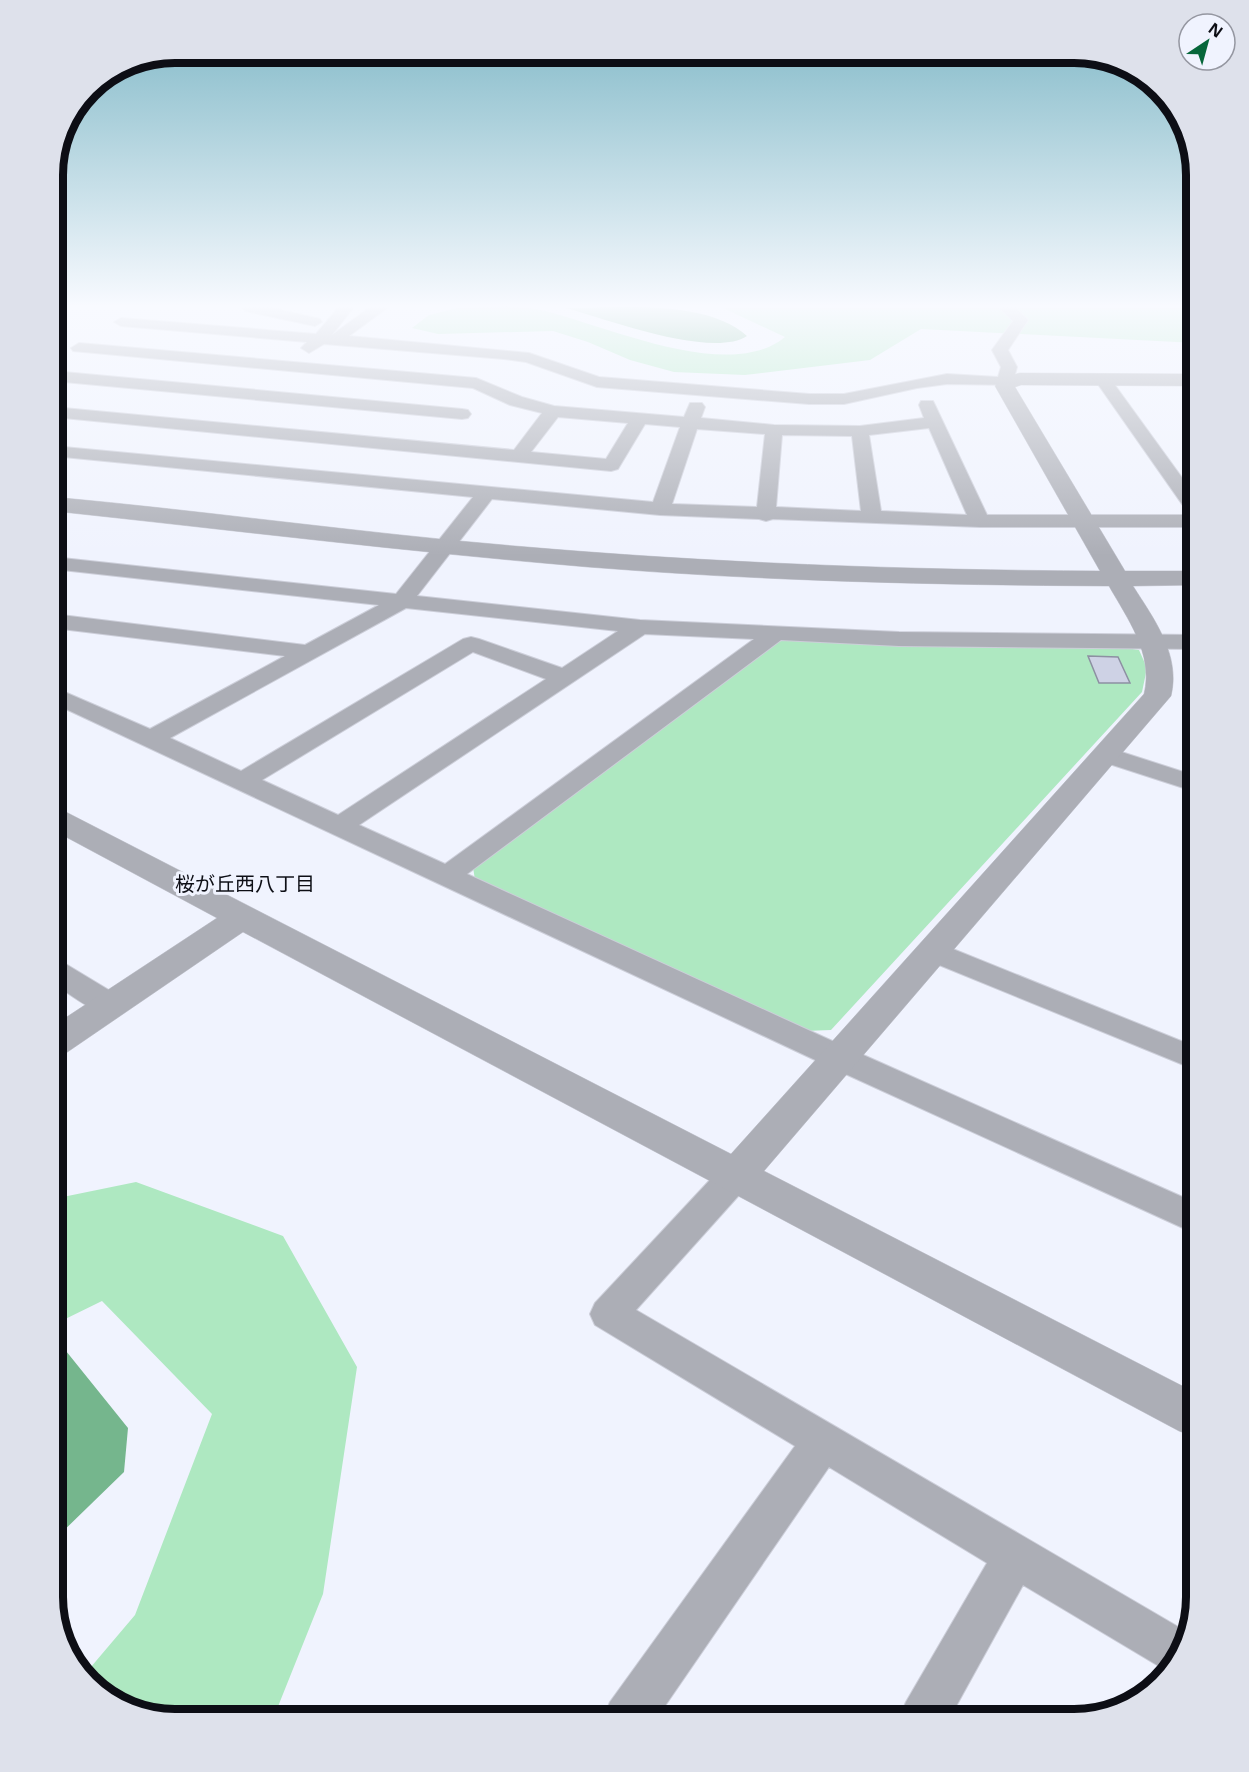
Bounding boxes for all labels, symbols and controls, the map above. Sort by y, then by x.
north arrow [1177,12,1237,72]
text: N [1204,17,1228,43]
district label: 桜が丘西八丁目 [175,870,315,897]

